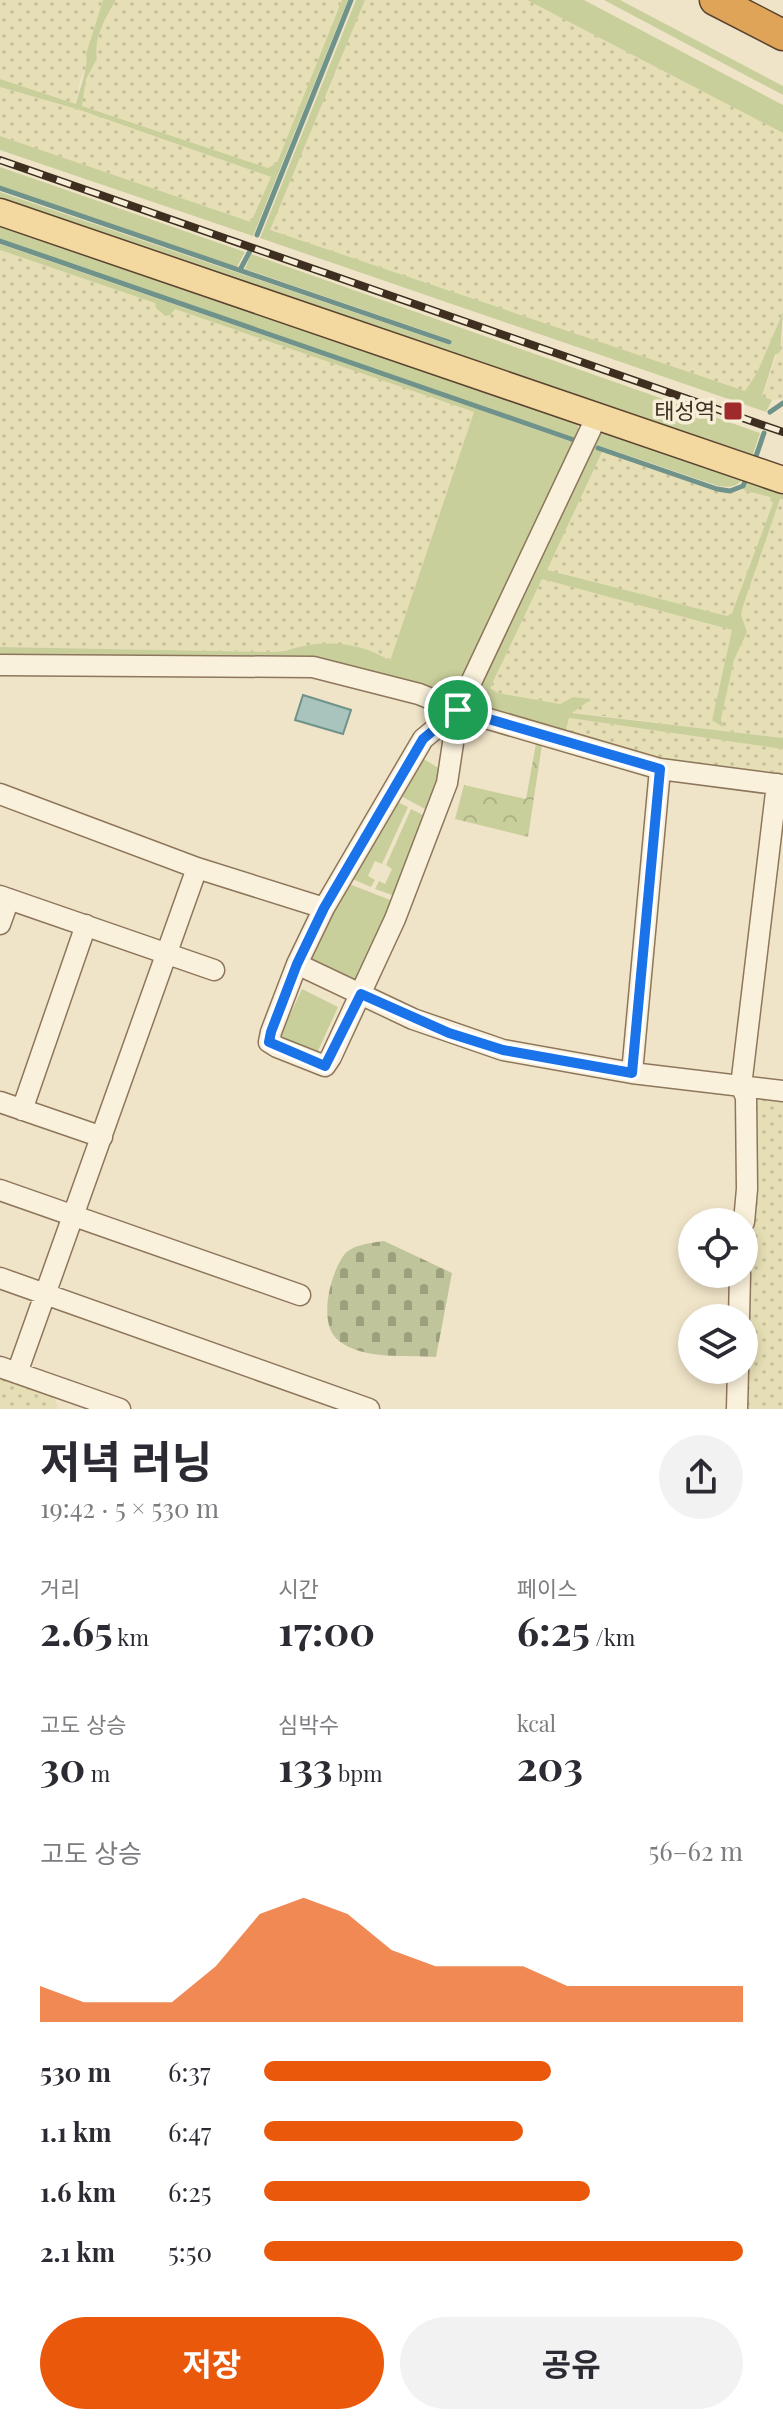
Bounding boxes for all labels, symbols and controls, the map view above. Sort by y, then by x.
place label: 태성역 [654,395,715,425]
marker: 태성역 [722,400,744,422]
pin [424,676,492,744]
icon: arrive [436,688,480,732]
map controls [678,1208,758,1384]
button: locate [678,1208,758,1288]
button: layers [678,1304,758,1384]
text: 저녁 러닝 [40,1430,212,1489]
button: share [659,1435,743,1519]
text: 19:42 · 5 × 530 m [40,1490,219,1525]
text: 거리 [40,1573,80,1603]
text: 시간 [278,1573,319,1603]
text: 페이스 [517,1573,577,1603]
text: 2.65 [40,1603,113,1656]
text: 17:00 [278,1603,375,1656]
text: 6:25 [517,1603,590,1656]
text: km [113,1622,149,1652]
text: /km [590,1622,635,1652]
text: kcal [517,1708,556,1738]
text: 고도 상승 [40,1709,126,1739]
text: 심박수 [278,1709,339,1739]
text: 203 [517,1738,583,1791]
text: 30 [40,1739,85,1792]
text: 133 [278,1739,332,1792]
text: m [85,1758,110,1788]
text: bpm [332,1758,383,1788]
text: 56–62 m [648,1833,743,1868]
text: 고도 상승 [40,1835,142,1870]
text: 530 m [40,2054,111,2089]
text: 6:37 [168,2054,211,2089]
text: 1.1 km [40,2114,111,2149]
text: 6:47 [168,2114,211,2149]
text: 1.6 km [40,2174,116,2209]
text: 6:25 [168,2174,212,2209]
text: 2.1 km [40,2234,115,2269]
text: 5:50 [168,2234,212,2269]
button: 저장 [40,2317,384,2409]
button: 공유 [400,2317,743,2409]

